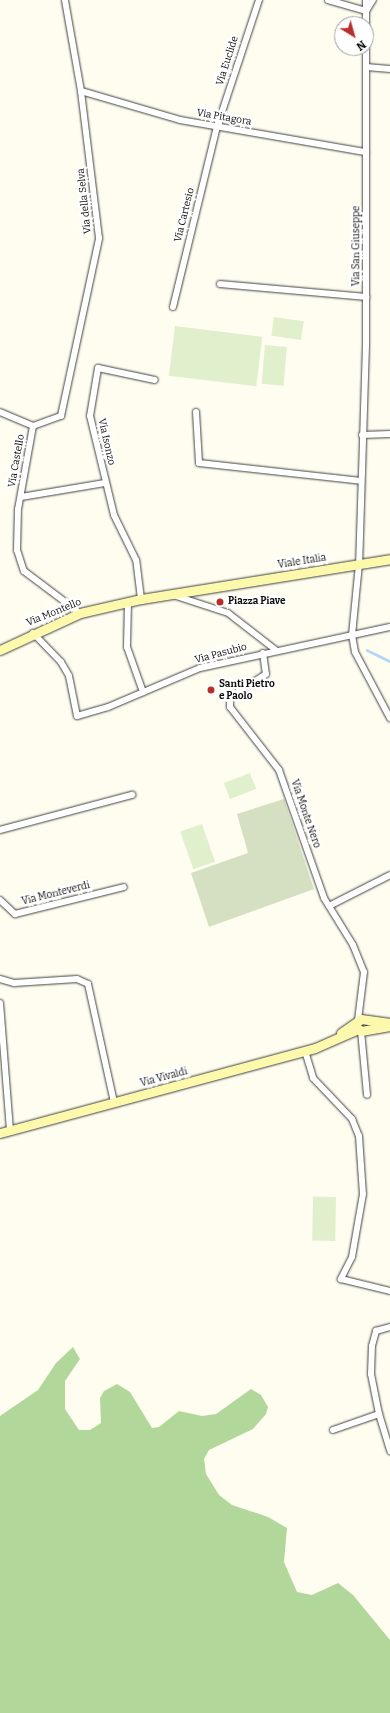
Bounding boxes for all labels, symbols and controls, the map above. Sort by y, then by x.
north arrow [334,16,374,56]
street label: Via Euclide [214,35,242,87]
text: N [354,37,368,53]
street label: Via Pitagora [196,107,252,129]
street label: Via della Selva [76,168,94,234]
street label: Via Cartesio [172,187,198,243]
street label: Via San Giuseppe [351,206,363,286]
street label: Via Isonzo [95,417,117,467]
street label: Via Castello [6,433,28,489]
street label: Viale Italia [277,552,327,572]
place label: Piazza Piave [228,596,286,608]
street label: Via Montello [25,597,83,629]
marker: Piazza Piave [215,597,225,607]
street label: Via Pasubio [194,641,248,667]
place label: Santi Pietro e Paolo [219,678,275,702]
marker: Santi Pietro e Paolo [206,685,216,695]
street label: Via Monte Nero [288,778,322,850]
street label: Via Monteverdi [21,880,91,908]
street label: Via Vivaldi [139,1066,189,1090]

